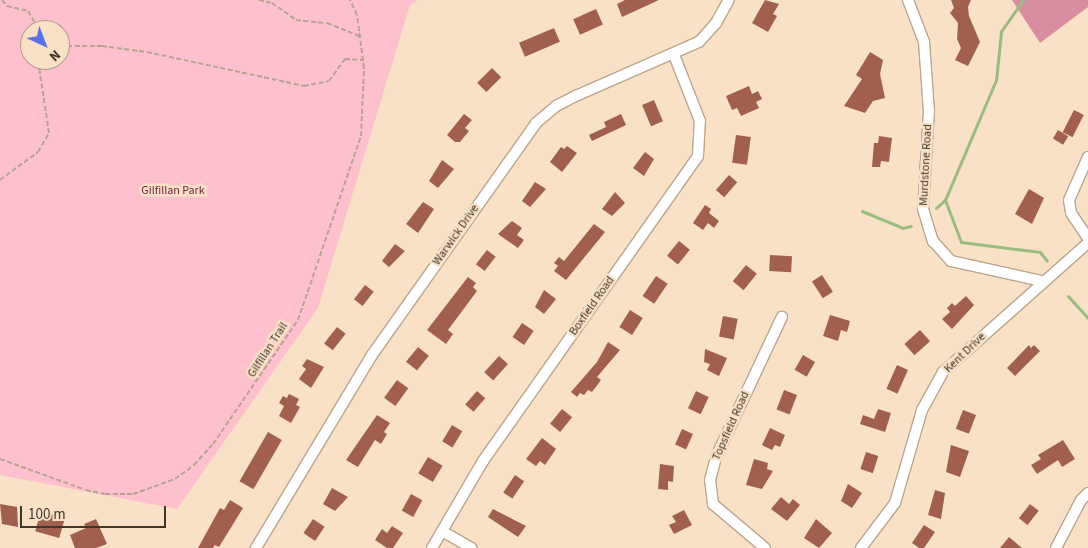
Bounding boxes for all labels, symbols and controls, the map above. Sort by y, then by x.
north arrow [20,20,70,70]
text: N [44,45,65,66]
street label: Murdstone Road [917,124,935,206]
park label: Gilfillan Park [141,184,205,198]
street label: Warwick Drive [430,202,482,268]
street label: Boxfield Road [566,274,618,338]
street label: Gilfillan Trail [245,320,291,380]
street label: Kent Drive [941,330,989,376]
street label: Topsfield Road [709,389,753,463]
scale bar [22,496,169,528]
text: 100 m [28,504,66,525]

